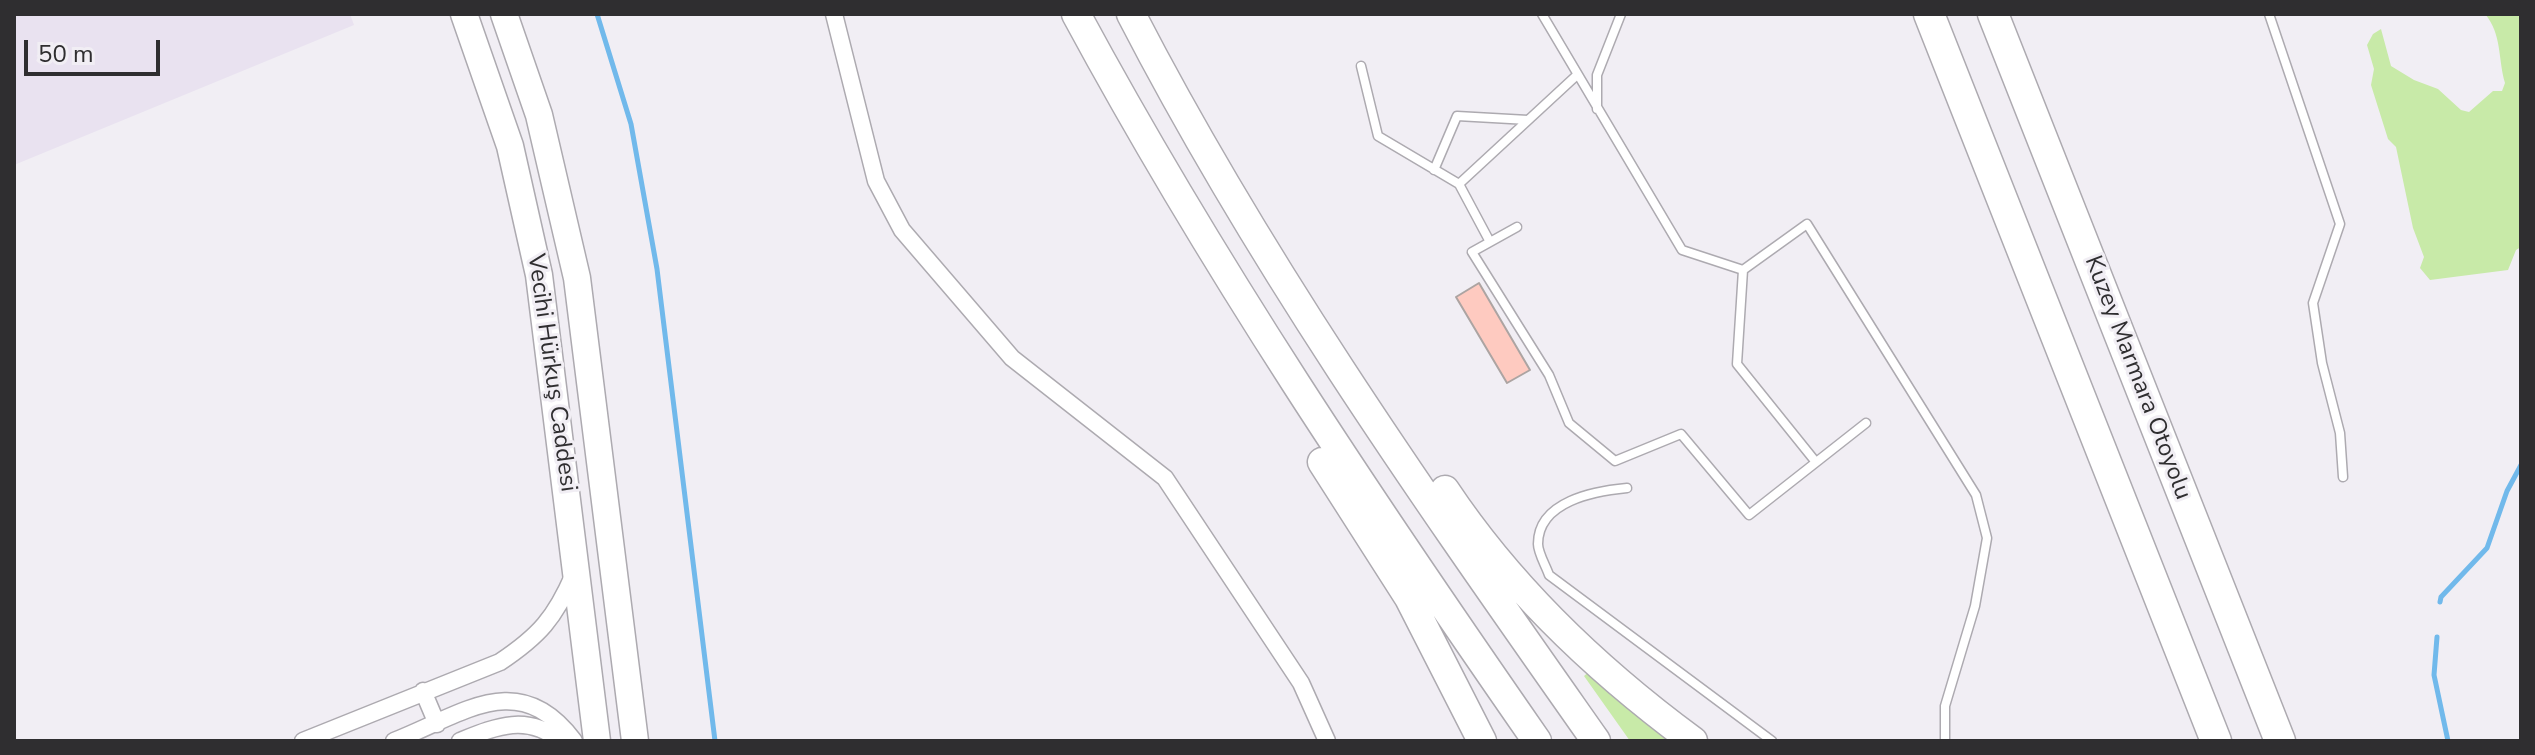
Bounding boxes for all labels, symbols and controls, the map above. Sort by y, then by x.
scale bar [28,24,164,74]
text: 50 m [38,38,94,70]
street label: Vecihi Hürkuş Caddesi [520,252,582,494]
street label: Kuzey Marmara Otoyolu [2077,252,2197,504]

